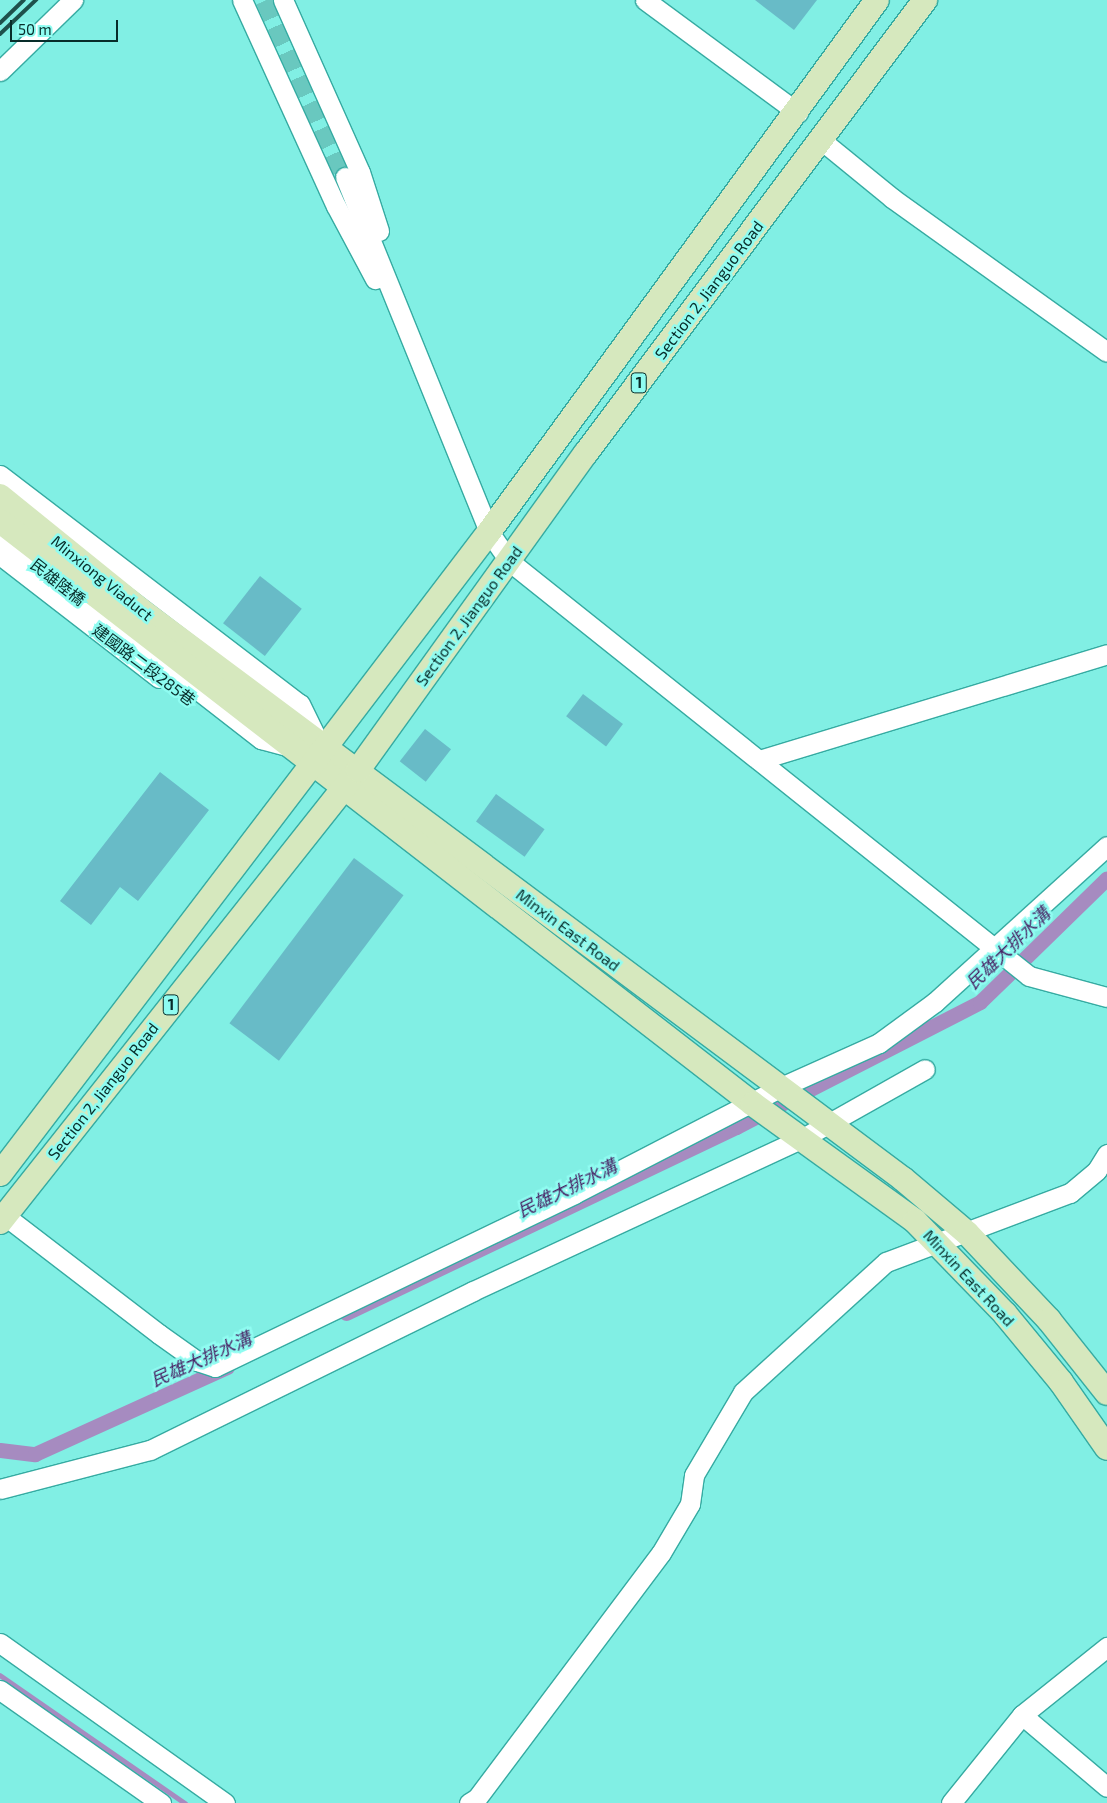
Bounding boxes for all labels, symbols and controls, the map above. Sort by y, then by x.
scale bar [12,10,120,42]
text: 50 m [18,20,52,38]
street label: Section 2, Jianguo Road [651,217,767,363]
road number: 1 [630,370,648,396]
street label: Minxiong Viaduct [47,531,157,625]
street label: Section 2, Jianguo Road [412,542,526,690]
street label: 民雄陸橋 [27,555,89,609]
street label: 建國路二段285巷 [89,620,199,710]
street label: Minxin East Road [512,885,624,975]
water label: 民雄大排水溝 [962,903,1054,993]
road number: 1 [162,992,180,1018]
street label: Section 2, Jianguo Road [44,1019,162,1163]
water label: 民雄大排水溝 [514,1155,620,1221]
street label: Minxin East Road [919,1226,1019,1330]
water label: 民雄大排水溝 [147,1327,255,1391]

